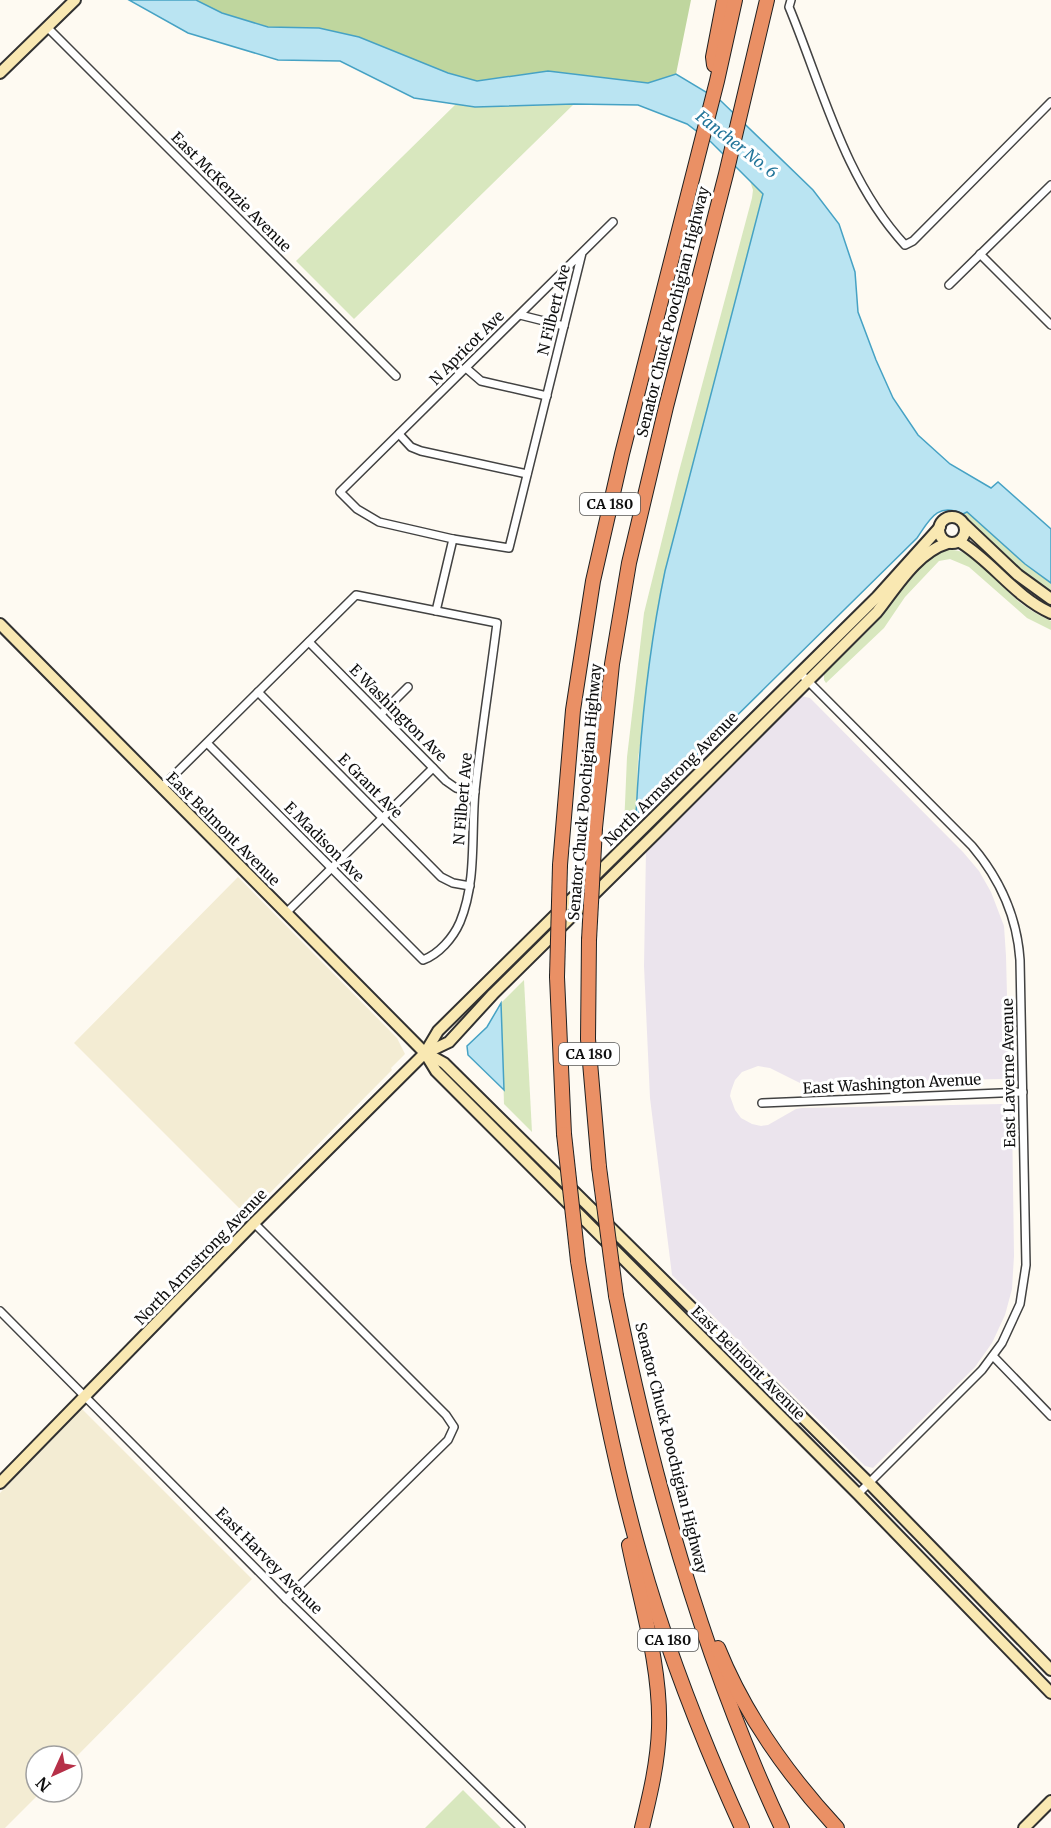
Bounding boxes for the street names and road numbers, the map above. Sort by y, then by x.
street label: East McKenzie Avenue [167,128,296,256]
street label: Senator Chuck Poochigian Highway [632,184,713,439]
street label: N Filbert Ave [533,262,574,357]
street label: N Apricot Ave [425,306,508,389]
road number: CA 180 [580,493,640,515]
street label: E Washington Ave [346,660,451,765]
street label: Senator Chuck Poochigian Highway [564,662,605,921]
street label: North Armstrong Avenue [600,708,742,850]
street label: E Grant Ave [334,749,407,822]
street label: N Filbert Ave [449,752,476,846]
street label: East Belmont Avenue [162,768,284,890]
street label: E Madison Ave [280,798,368,886]
street label: East Laverne Avenue [998,998,1019,1148]
road number: CA 180 [559,1043,619,1065]
street label: East Washington Avenue [802,1069,982,1098]
street label: North Armstrong Avenue [131,1185,271,1329]
street label: East Belmont Avenue [687,1302,809,1424]
street label: Senator Chuck Poochigian Highway [631,1320,712,1576]
street label: East Harvey Avenue [212,1503,327,1618]
road number: CA 180 [638,1629,698,1651]

